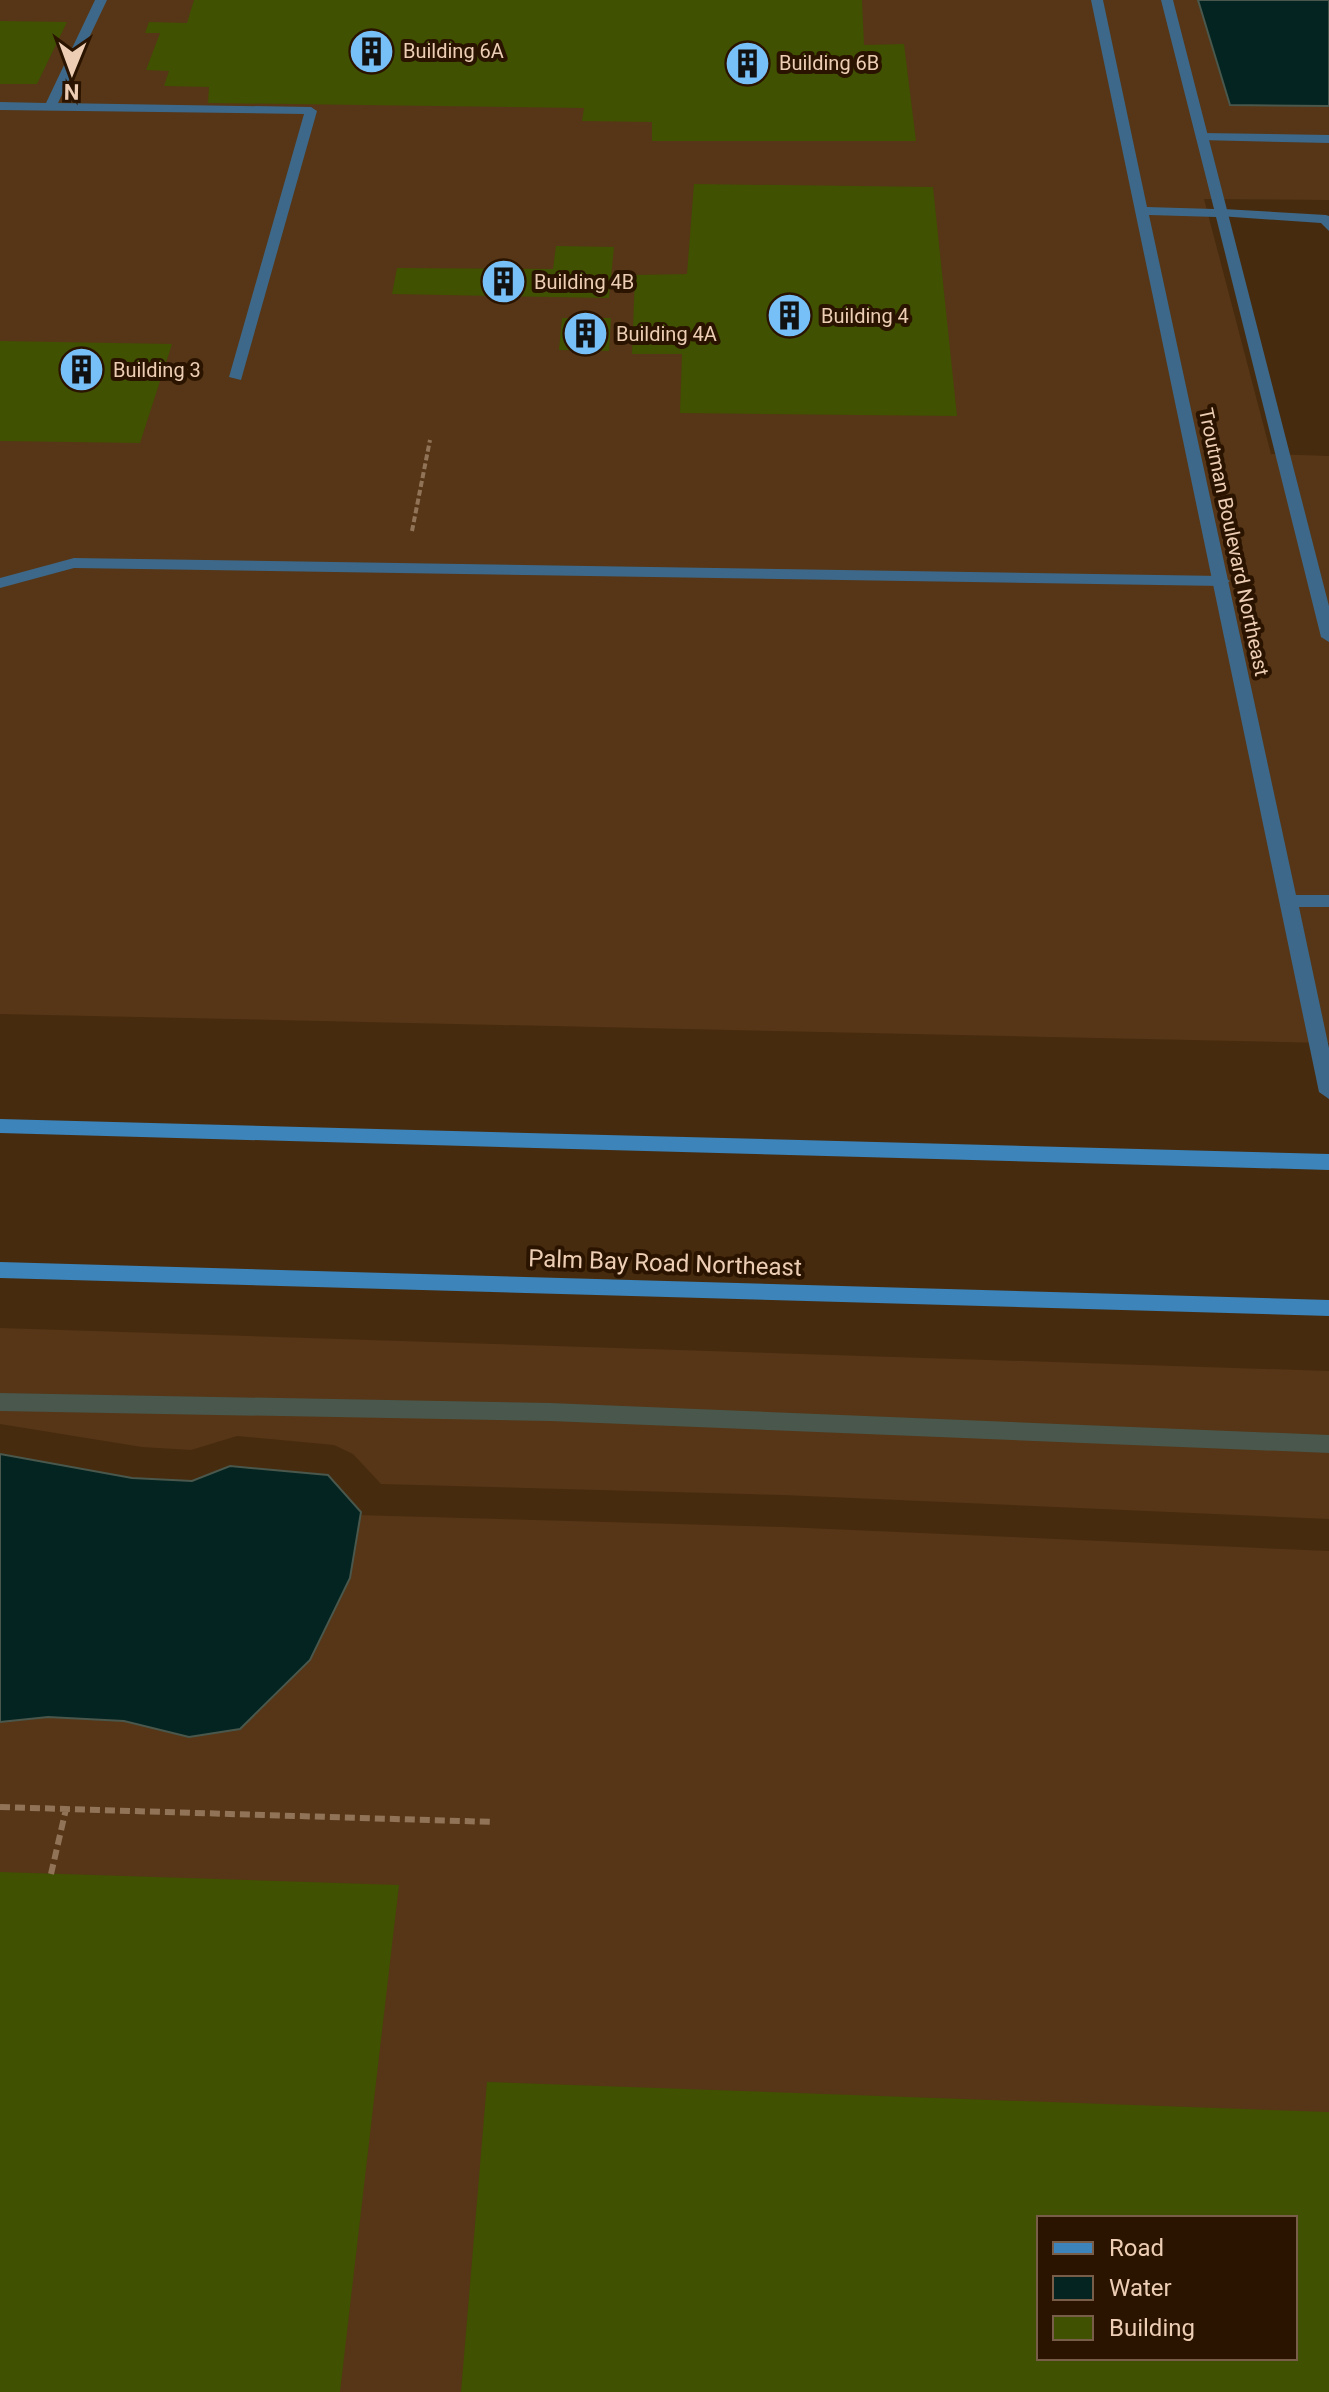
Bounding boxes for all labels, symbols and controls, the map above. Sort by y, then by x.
building icon: Building 6A [348,27,396,75]
north arrow [32,32,112,112]
place label: Building 6A [403,39,504,63]
building icon: Building 6B [724,39,772,87]
place label: Building 6B [779,51,879,75]
text: N [64,79,80,104]
building icon: Building 4B [479,258,527,306]
place label: Building 4B [534,270,634,294]
building icon: Building 4 [766,292,814,340]
place label: Building 4 [821,304,909,328]
building icon: Building 4A [561,310,609,358]
place label: Building 4A [616,322,717,346]
building icon: Building 3 [58,346,106,394]
place label: Building 3 [113,358,201,382]
street label: Troutman Boulevard Northeast [1194,406,1274,678]
street label: Palm Bay Road Northeast [528,1244,802,1282]
legend [1037,2216,1297,2360]
text: Road [1109,2234,1164,2262]
text: Water [1109,2274,1172,2302]
text: Building [1109,2314,1195,2342]

